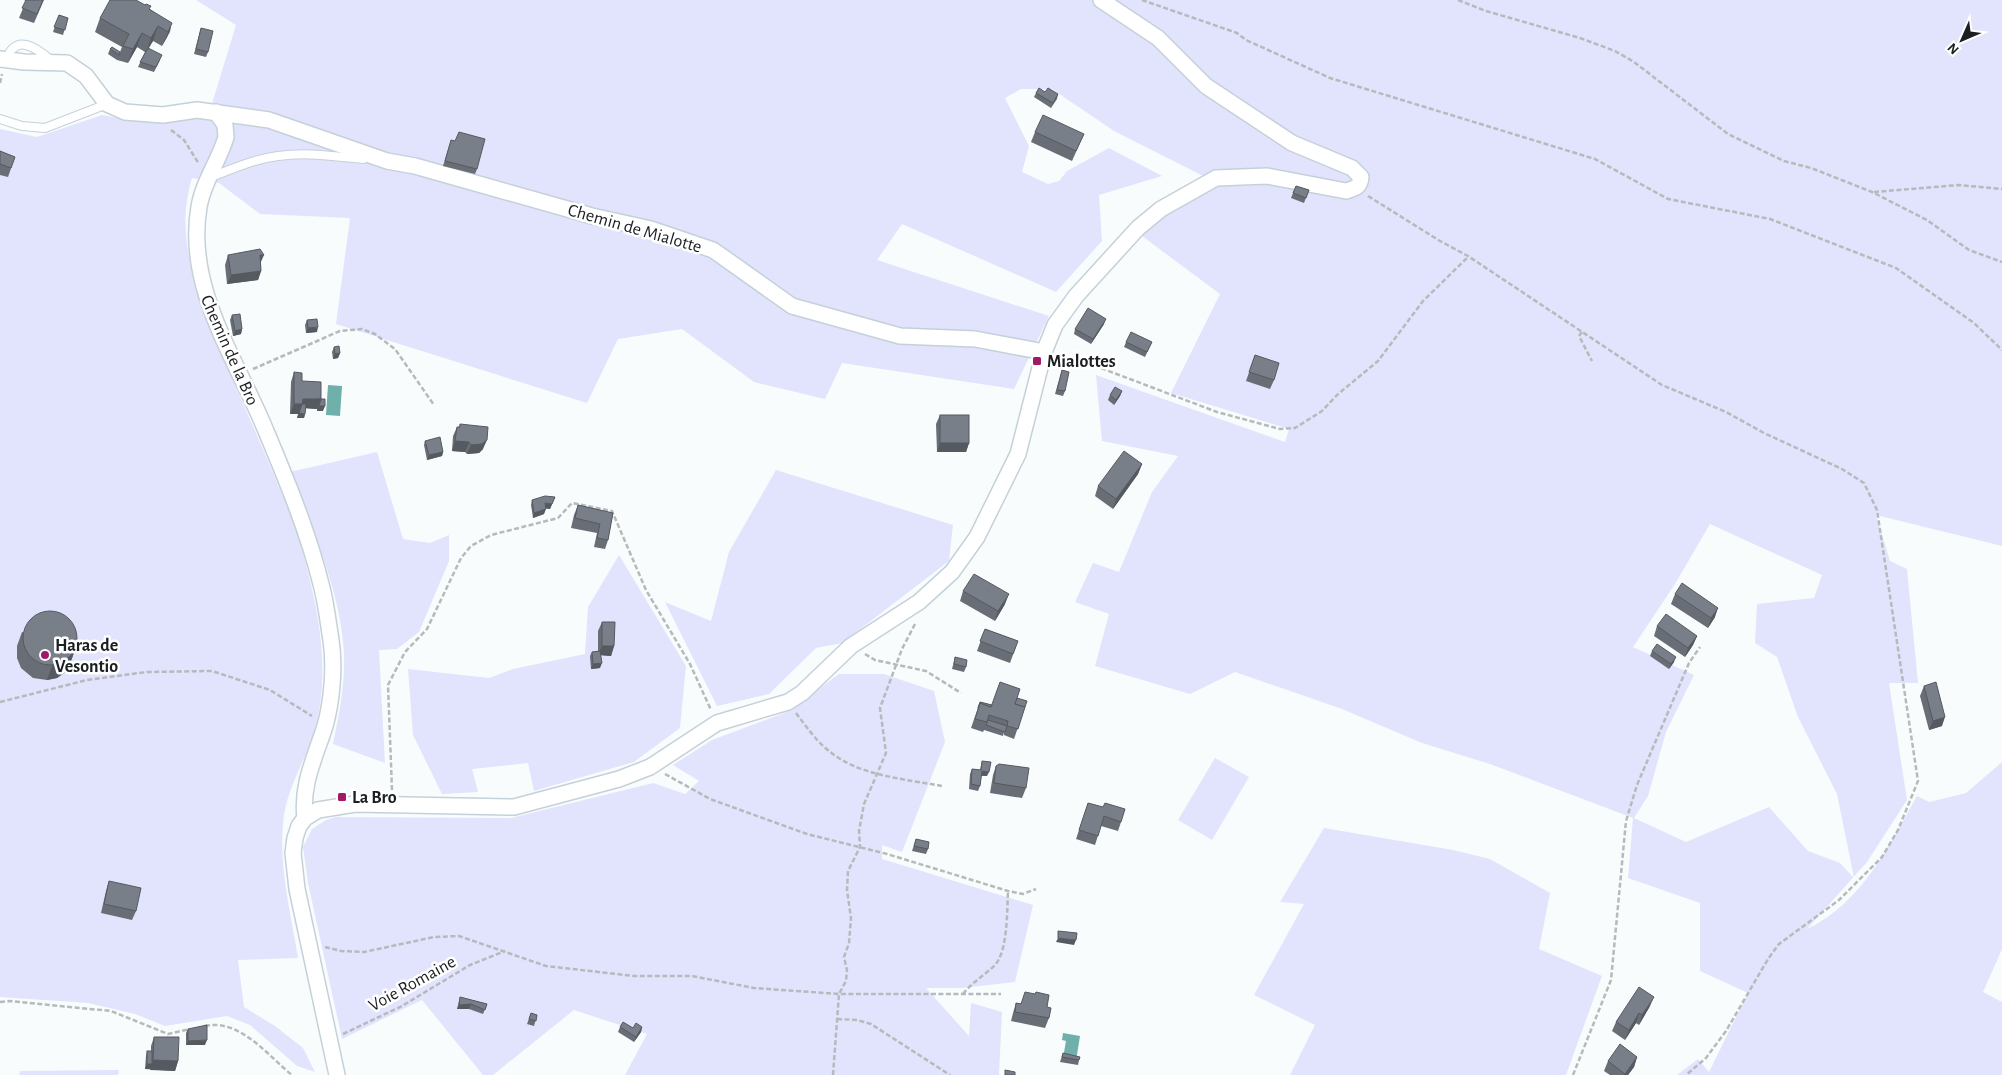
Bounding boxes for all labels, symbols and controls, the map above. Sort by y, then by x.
north arrow [1937,15,1987,65]
text: N [1945,40,1962,57]
street label: Chemin de Mialotte [566,201,704,257]
street label: Chemin de la Bro [197,293,261,408]
place label: Mialottes [1047,353,1116,371]
marker: Mialottes [1031,355,1043,367]
place label: Haras de Vesontio [55,637,118,676]
marker: Haras de Vesontio [39,649,51,661]
place label: La Bro [352,789,397,807]
marker: La Bro [336,791,348,803]
street label: Voie Romaine [366,953,459,1015]

